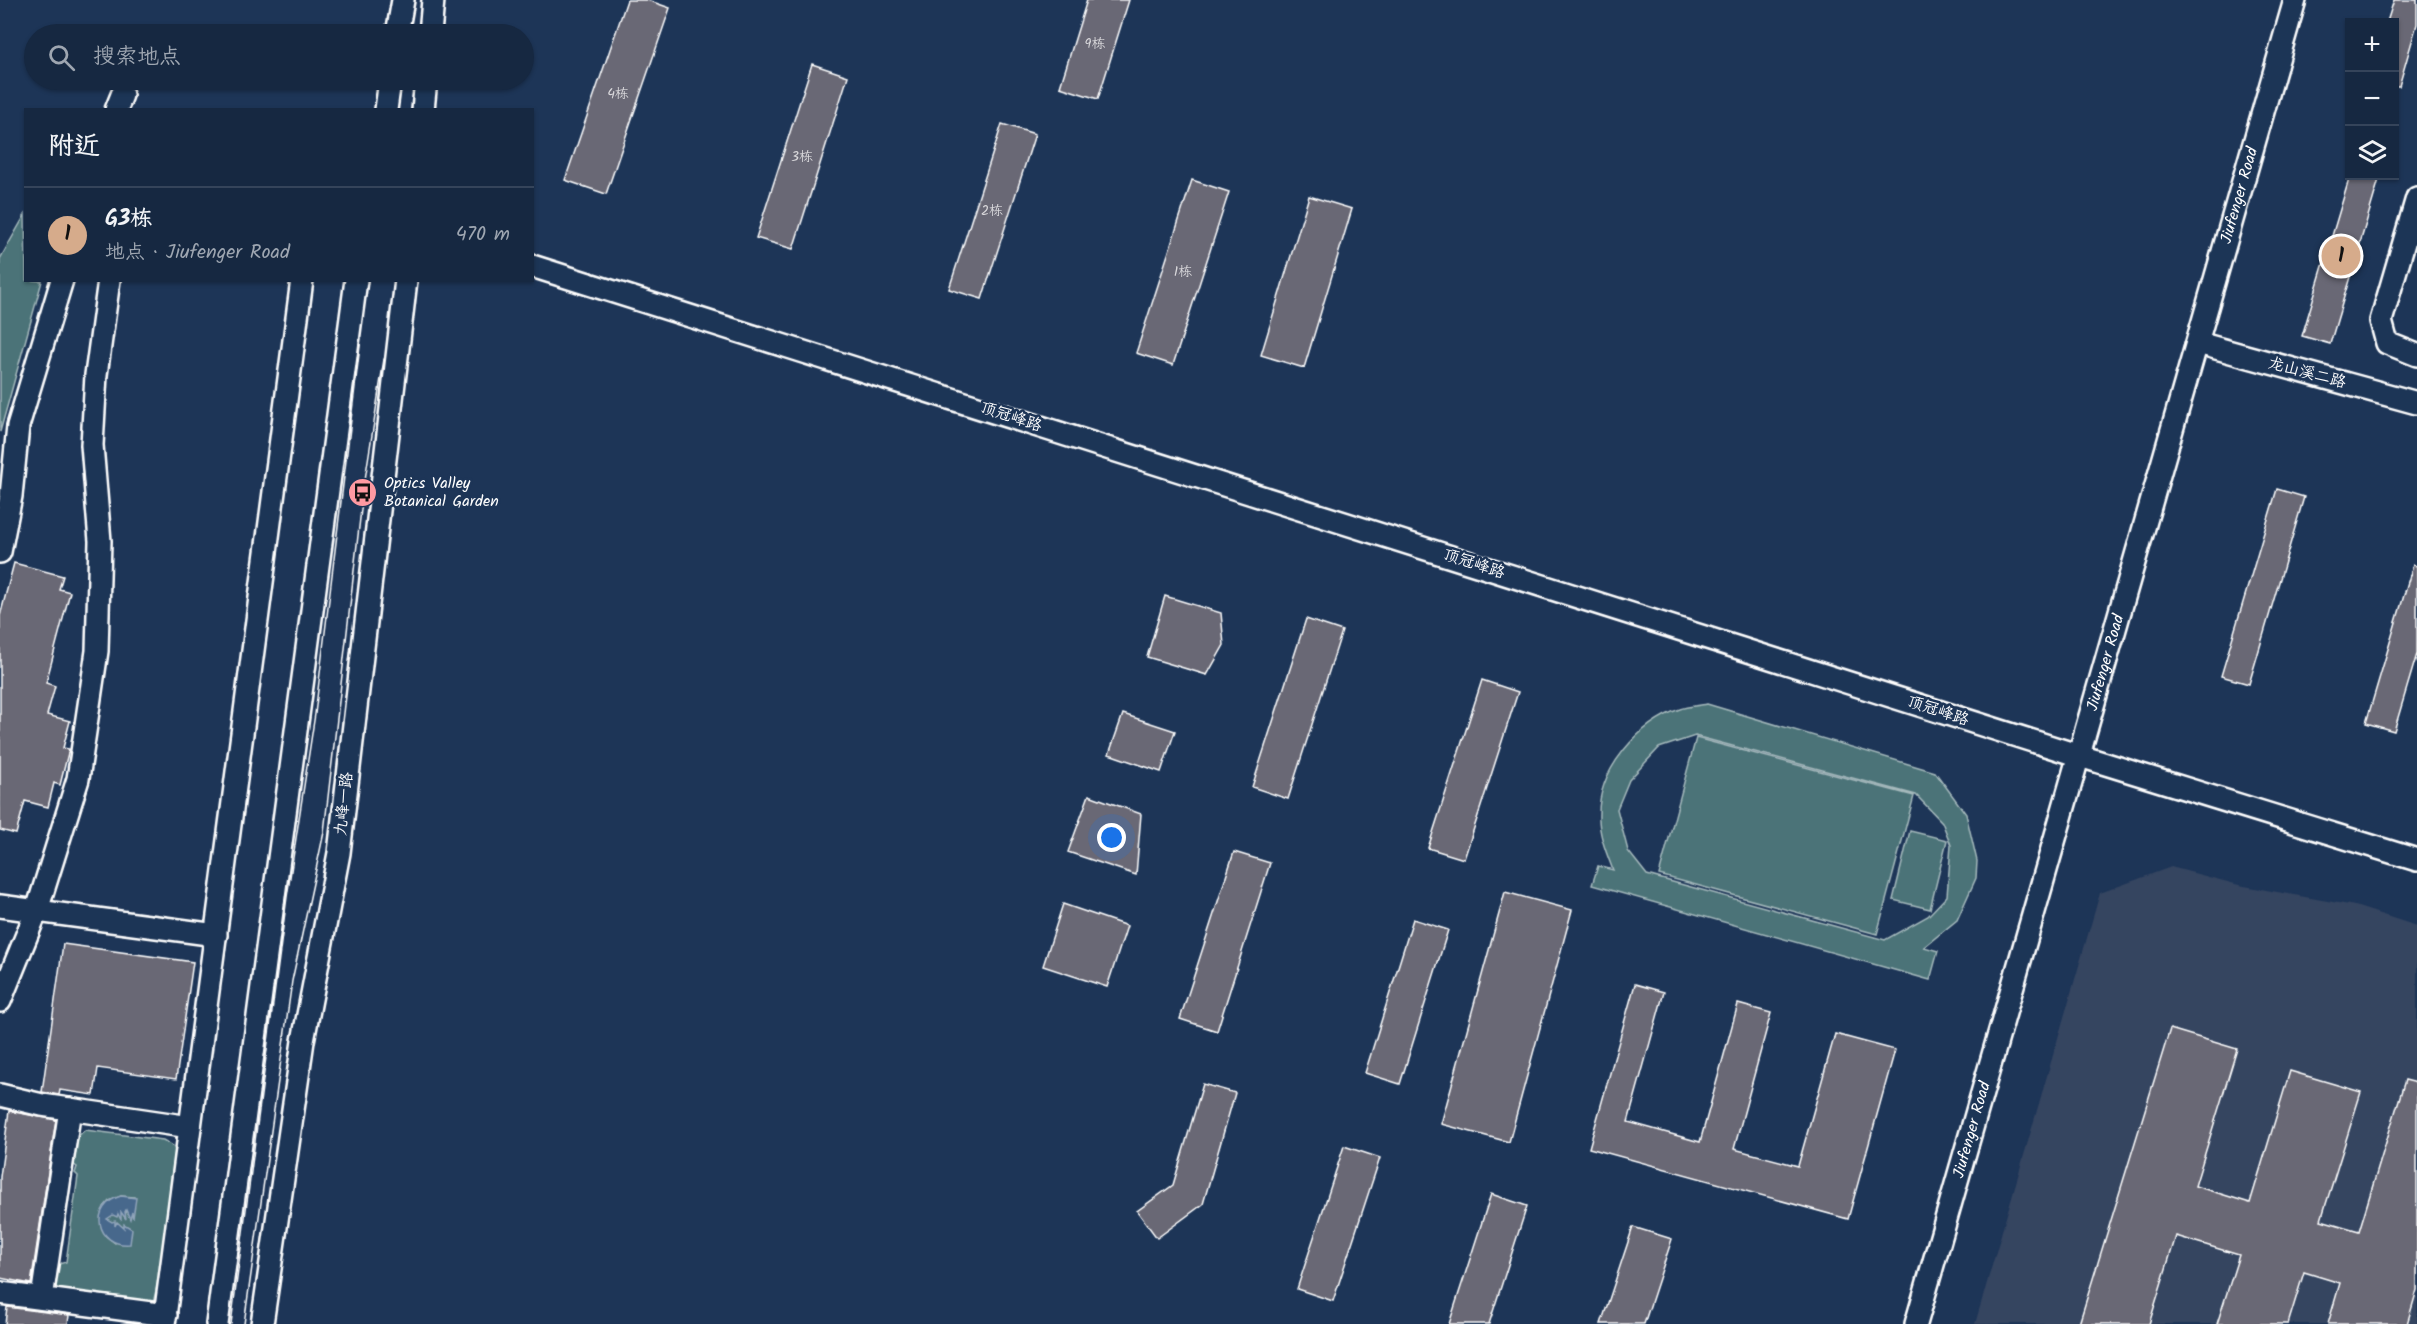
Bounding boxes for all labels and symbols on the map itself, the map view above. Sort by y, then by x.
house number: 9栋 [1085,33,1105,55]
house number: 4栋 [607,83,629,105]
street label: Jiufenger Road [2213,143,2265,247]
house number: 3栋 [791,146,813,168]
house number: 2栋 [981,200,1003,222]
pin: 1 [2322,234,2360,278]
house number: 1栋 [1174,261,1192,283]
street label: 龙山溪二路 [2265,351,2349,395]
street label: 顶冠峰路 [977,395,1045,439]
place label: Optics Valley Botanical Garden [384,471,499,514]
bus stop icon: Optics Valley Botanical Garden [347,476,379,508]
street label: 顶冠峰路 [1440,542,1508,586]
street label: Jiufenger Road [2080,610,2131,714]
street label: 顶冠峰路 [1904,689,1972,733]
street label: 九峰一路 [328,771,360,837]
your location [1097,823,1126,852]
street label: Jiufenger Road [1946,1078,1998,1181]

